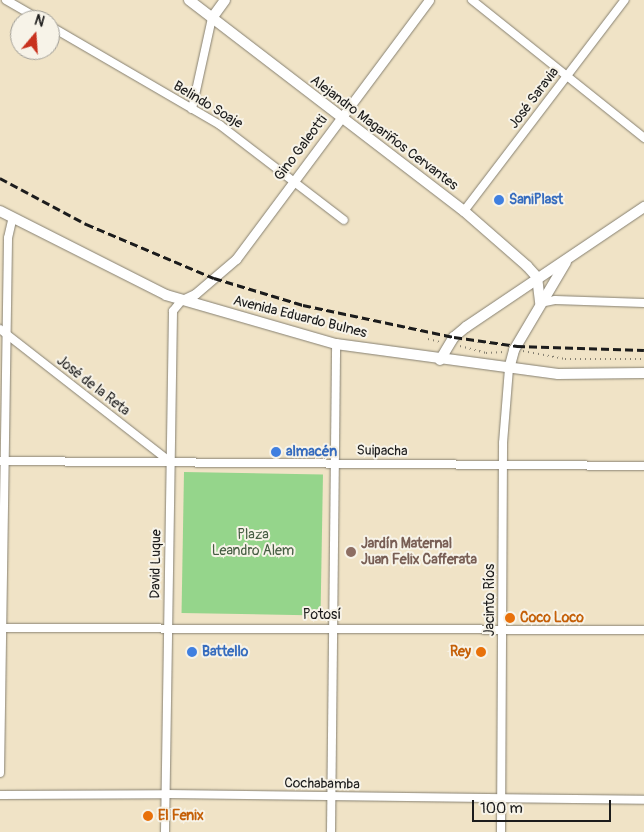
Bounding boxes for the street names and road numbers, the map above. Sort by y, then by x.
street label: José Saravia [505,64,563,132]
street label: Alejandro Magariños Cervantes [307,72,461,194]
street label: Belindo Soaje [170,78,246,132]
street label: Gino Galeotti [271,112,331,184]
street label: Avenida Eduardo Bulnes [232,292,368,342]
street label: José de la Reta [53,352,133,420]
street label: Suipacha [356,442,408,460]
street label: David Luque [147,529,165,599]
street label: Jacinto Ríos [482,564,498,636]
street label: Potosí [303,607,341,623]
street label: Cochabamba [284,775,360,793]

